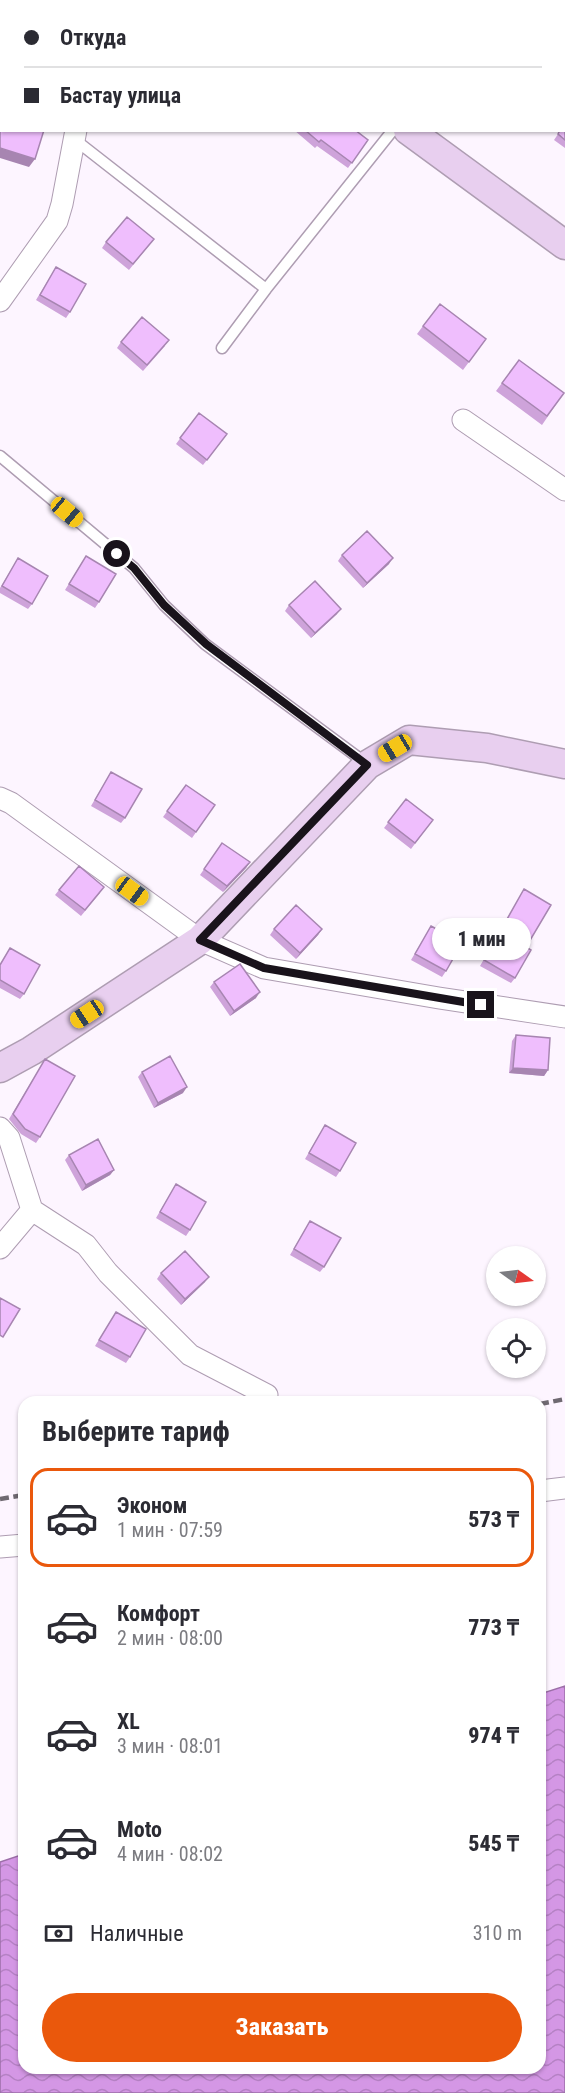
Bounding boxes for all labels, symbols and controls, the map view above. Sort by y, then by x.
text: Откуда [60,25,126,50]
text: Бастау улица [60,83,181,108]
car [47,494,87,530]
route start [103,540,130,567]
car [375,731,415,765]
car [112,873,152,909]
callout: 1 мин [432,918,530,960]
text: 1 мин [458,927,505,951]
route end [467,991,494,1018]
car [67,997,107,1031]
north arrow [486,1246,546,1306]
map controls [486,1246,546,1378]
button: locate [486,1318,546,1378]
text: Выберите тариф [42,1416,230,1448]
icon: car [45,1491,99,1545]
text: Эконом [117,1493,187,1518]
text: 573 ₸ [468,1507,519,1532]
text: 1 мин · 07:59 [117,1518,223,1542]
icon: car [45,1599,99,1653]
text: Комфорт [117,1601,200,1626]
text: 773 ₸ [468,1615,519,1640]
text: 2 мин · 08:00 [117,1626,223,1650]
icon: car [45,1707,99,1761]
text: XL [117,1709,140,1734]
text: 974 ₸ [468,1723,519,1748]
text: 3 мин · 08:01 [117,1734,223,1758]
icon: car [45,1815,99,1869]
text: Moto [117,1817,162,1842]
text: 545 ₸ [468,1831,519,1856]
text: 4 мин · 08:02 [117,1842,223,1866]
icon: cash [42,1917,75,1950]
text: Наличные [90,1921,184,1946]
text: 310 m [473,1921,522,1945]
button: Заказать [42,1993,522,2062]

